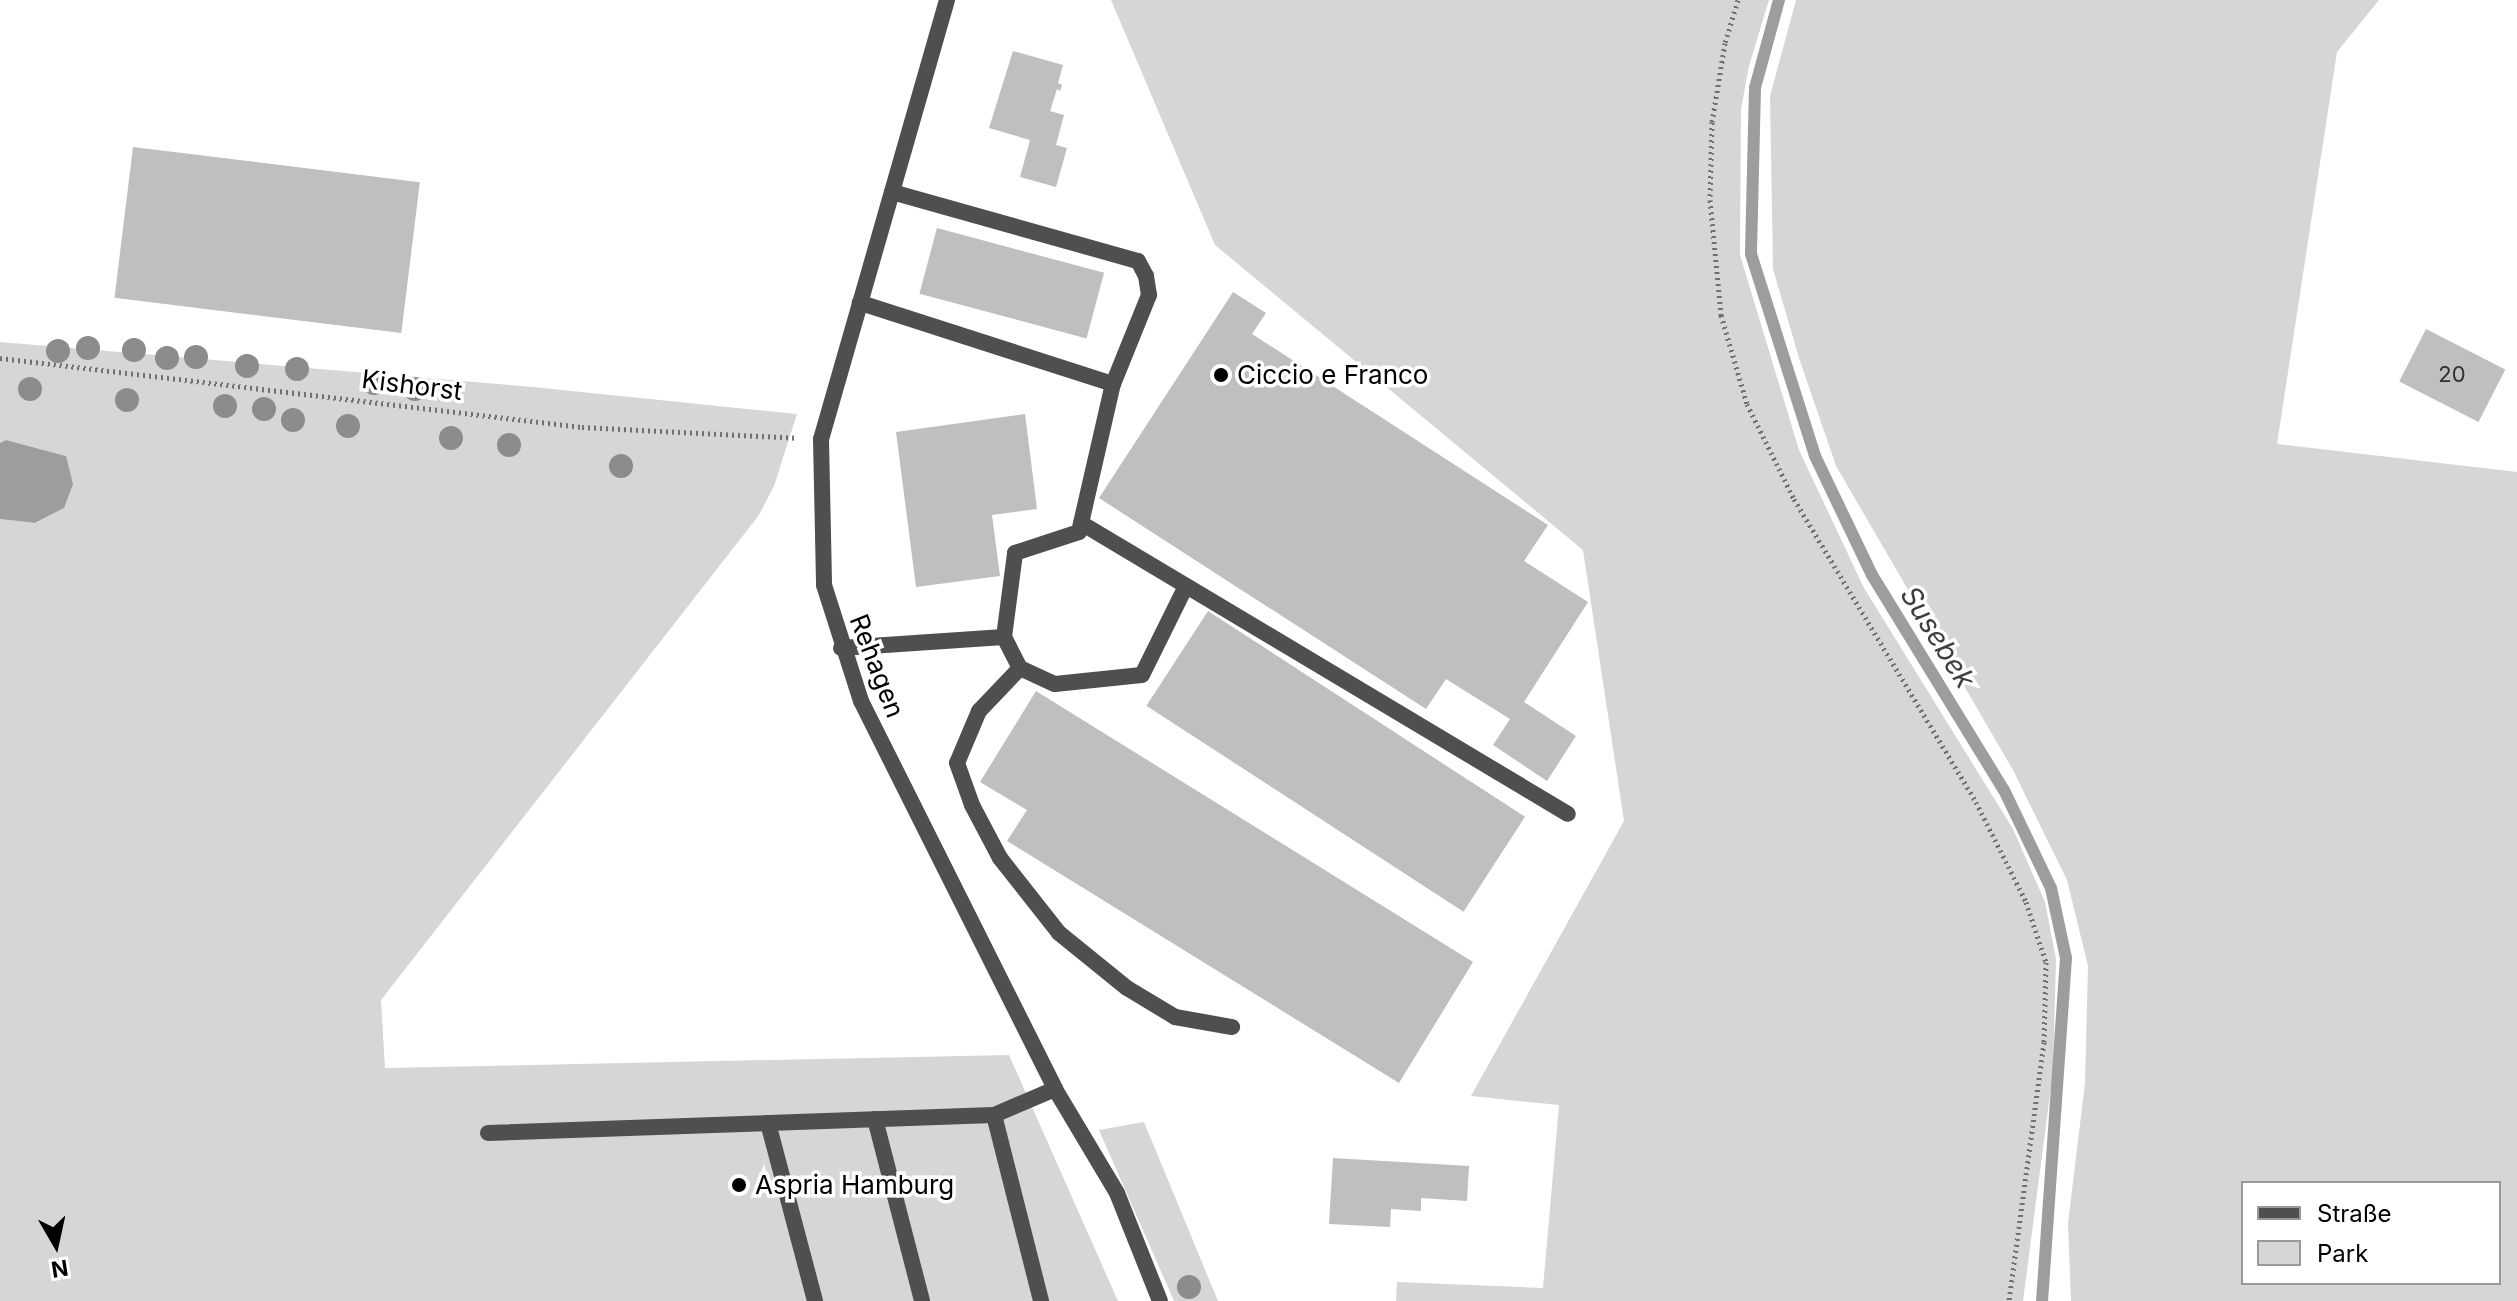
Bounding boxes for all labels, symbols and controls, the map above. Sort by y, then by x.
place label: Ciccio e Franco [1237,359,1428,391]
house number: 20 [2438,362,2466,388]
street label: Kishorst [360,363,464,407]
marker: Ciccio e Franco [1212,366,1230,384]
water label: Susebek [1894,580,1982,694]
street label: Rehagen [843,610,911,722]
place label: Aspria Hamburg [755,1169,954,1201]
marker: Aspria Hamburg [730,1176,748,1194]
legend [2241,1181,2501,1285]
text: Straße [2317,1199,2392,1228]
north arrow [16,1205,96,1285]
text: Park [2317,1239,2368,1268]
text: N [49,1255,70,1283]

